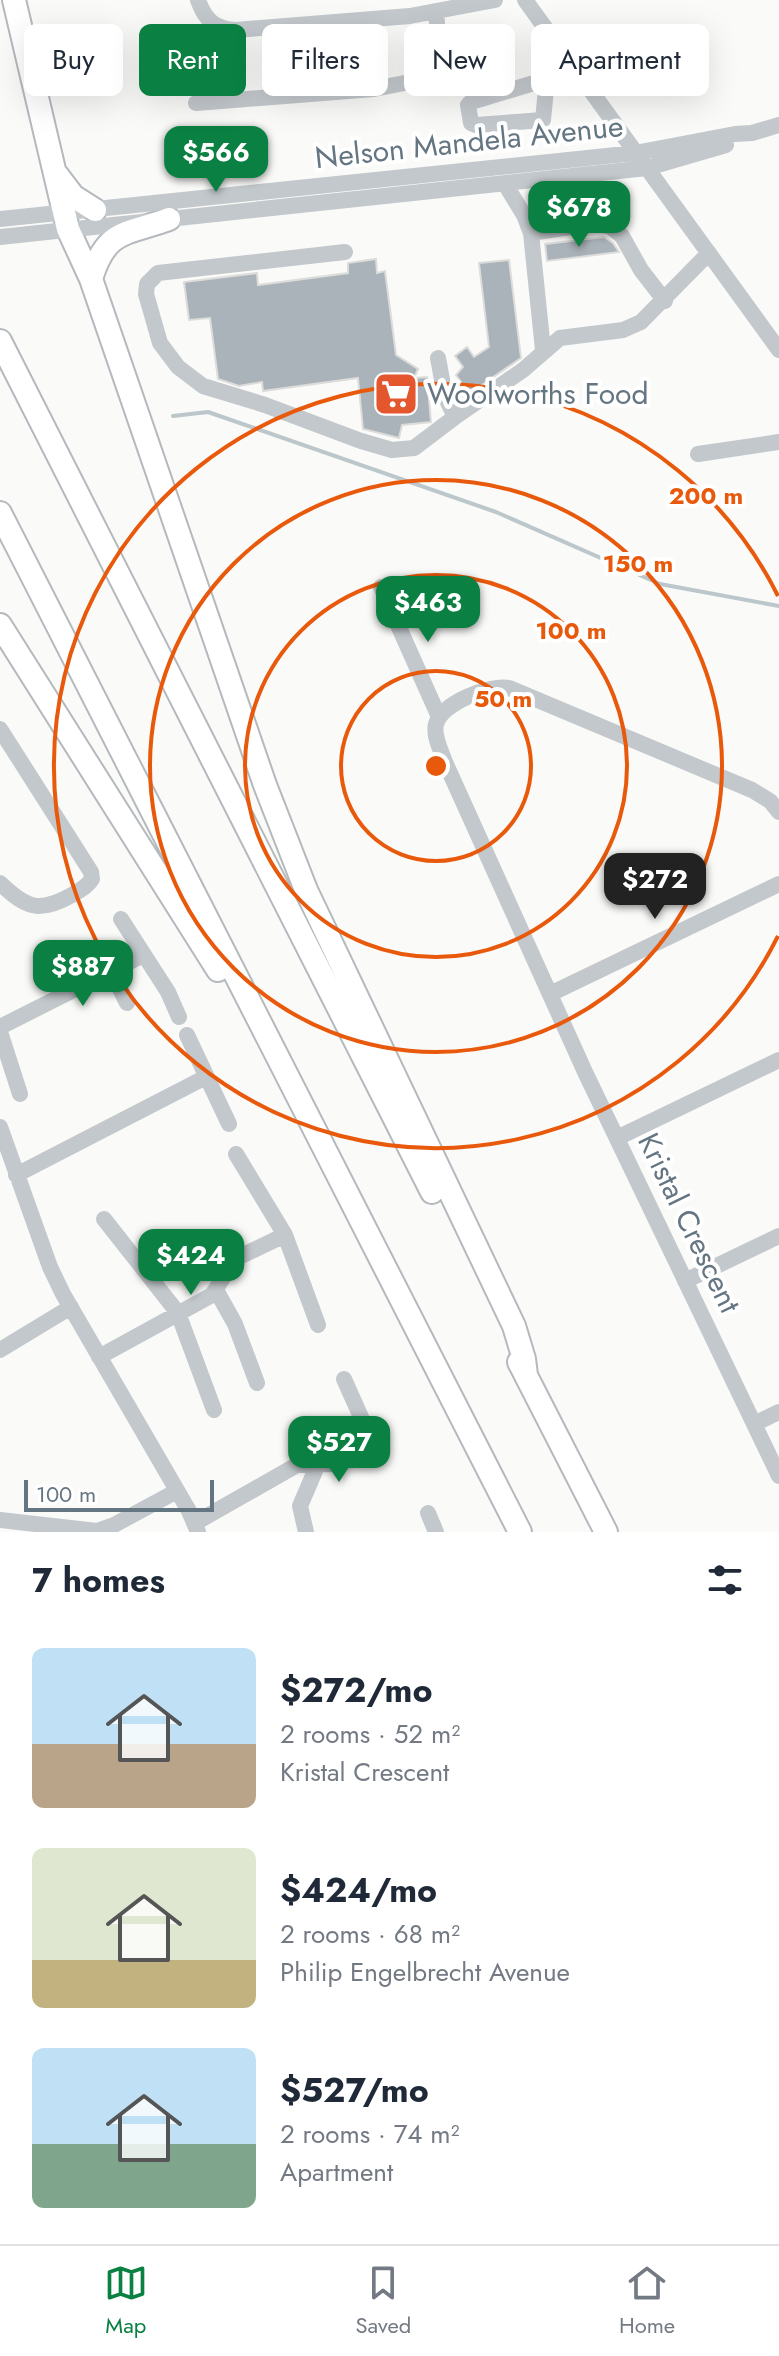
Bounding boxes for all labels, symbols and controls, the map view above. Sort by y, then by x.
chip: Buy [24,24,123,96]
chip: Rent [139,24,246,96]
chip: Filters [262,24,388,96]
chip: New [404,24,515,96]
chip: Apartment [531,24,709,96]
street label: Nelson Mandela Avenue [313,104,625,179]
pin: $566 [169,126,263,194]
text: $566 [182,133,250,171]
pin: $678 [532,181,626,249]
text: $678 [546,188,612,226]
supermarket icon: Woolworths Food [372,370,420,418]
place label: Woolworths Food [427,372,649,415]
text: 200 m [669,478,743,513]
text: 150 m [603,546,673,581]
pin: $463 [381,576,475,644]
text: $463 [394,583,462,621]
text: 100 m [536,613,606,648]
text: 50 m [474,681,532,716]
centre of rings [422,752,450,780]
pin: $272 [608,853,702,921]
text: $272 [622,860,688,898]
pin: $887 [36,940,130,1008]
text: $887 [51,947,115,985]
street label: Kristal Crescent [627,1126,752,1321]
pin: $424 [144,1229,238,1297]
text: $424 [156,1236,226,1274]
pin: $527 [292,1416,386,1484]
text: $527 [306,1423,372,1461]
scale bar [24,1476,214,1512]
text: 100 m [36,1478,96,1510]
text: 7 homes [32,1556,165,1605]
icon: filters [703,1558,747,1602]
text: $272/mo [280,1666,433,1715]
icon: home [96,1680,192,1776]
text: 2 rooms · 52 m² [280,1715,460,1753]
text: Kristal Crescent [280,1753,449,1791]
text: $424/mo [280,1866,437,1915]
icon: home [96,1880,192,1976]
text: 2 rooms · 68 m² [280,1915,460,1953]
text: Philip Engelbrecht Avenue [280,1953,570,1991]
text: $527/mo [280,2066,429,2115]
icon: home [96,2080,192,2176]
text: 2 rooms · 74 m² [280,2115,460,2153]
text: Apartment [280,2153,393,2191]
tab: Map [104,2261,148,2341]
tab: Saved [356,2261,411,2341]
tab: Home [619,2261,675,2341]

